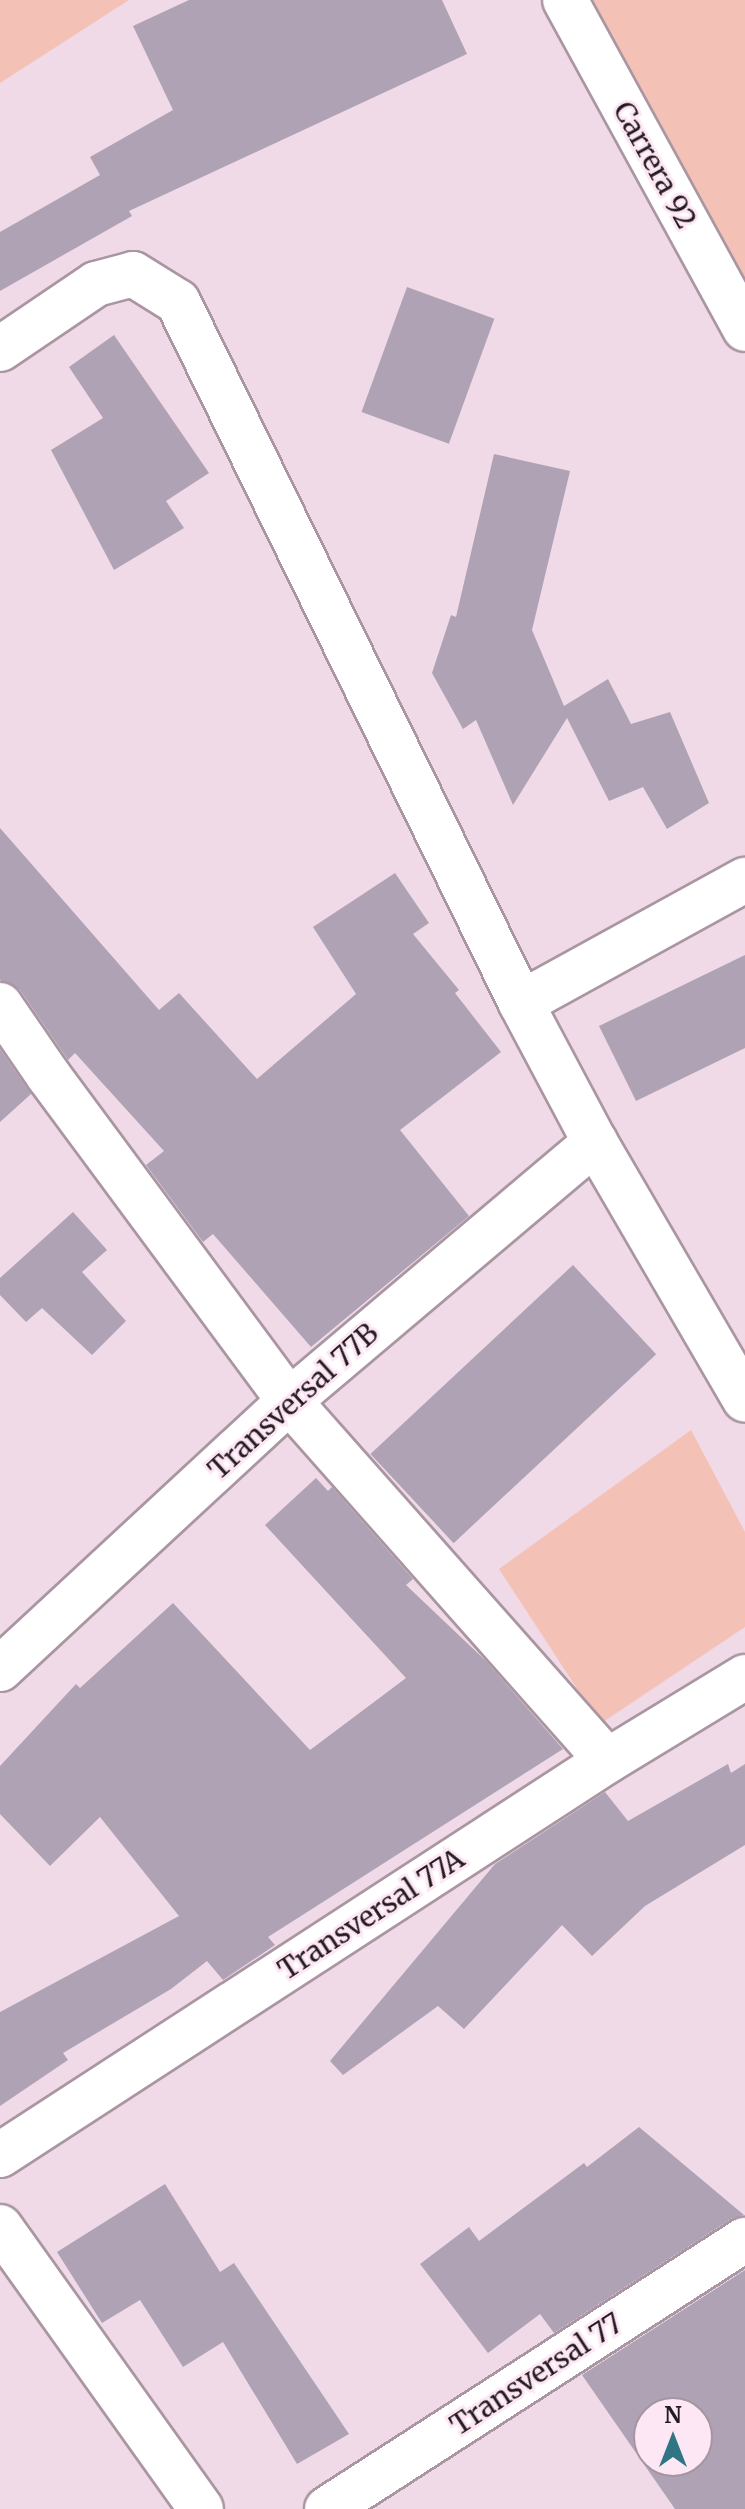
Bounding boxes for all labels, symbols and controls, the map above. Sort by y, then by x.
street label: Carrera 92 [607,96,703,234]
street label: Transversal 77B [201,1316,385,1486]
street label: Transversal 77A [272,1841,470,1987]
street label: Transversal 77 [444,2306,628,2442]
north arrow [633,2397,713,2477]
text: N [664,2401,682,2429]

